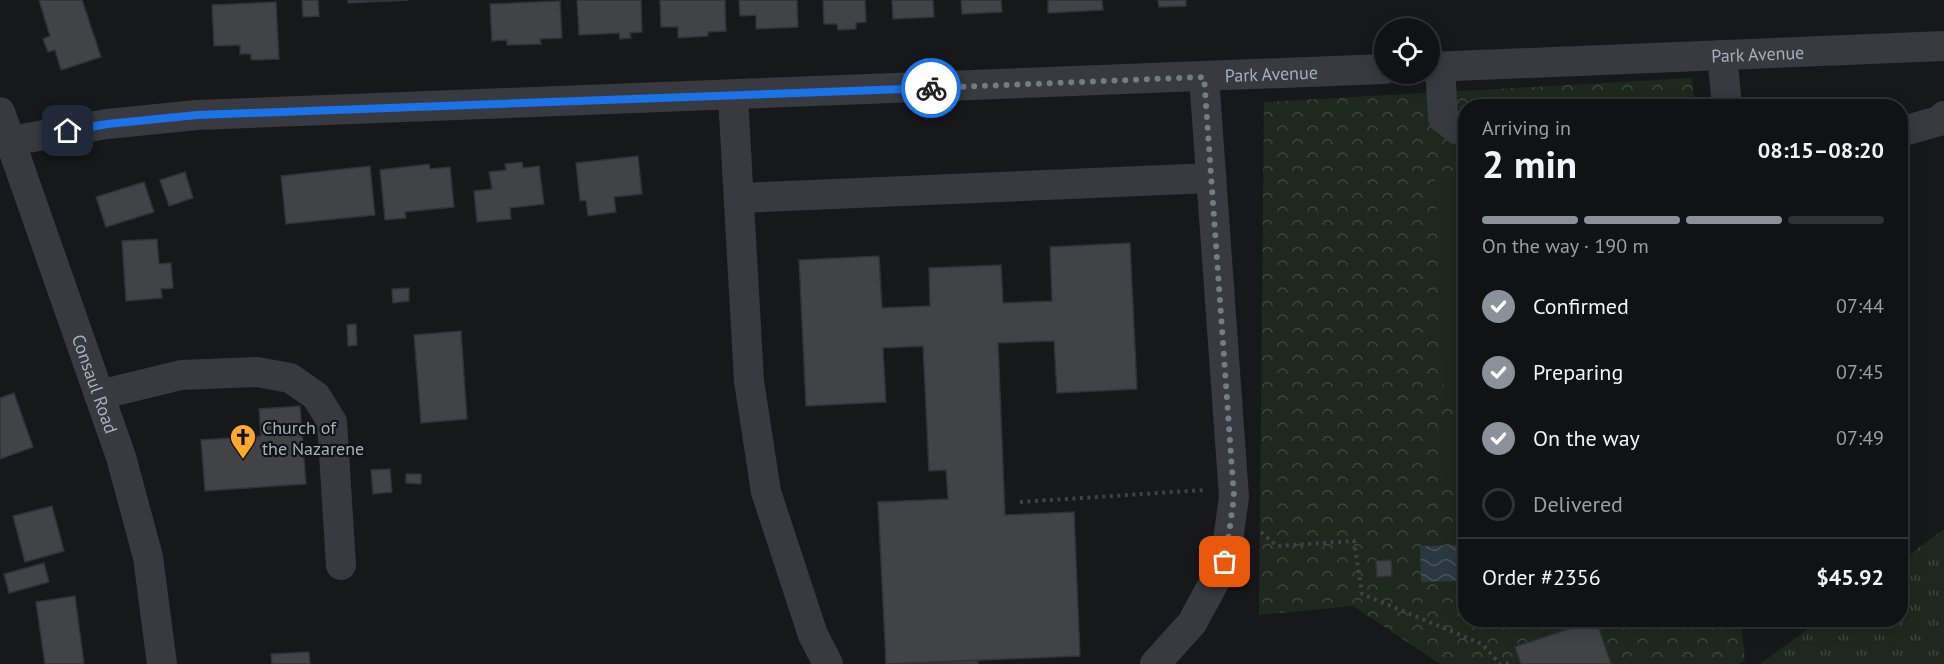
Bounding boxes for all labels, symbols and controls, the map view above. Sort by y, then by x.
map controls [1374,18,1440,84]
button: locate [1374,18,1440,84]
street label: Park Avenue [1711,40,1805,67]
courier [901,58,961,118]
street label: Park Avenue [1224,60,1318,87]
icon: bike [915,72,948,105]
pin [42,105,93,156]
icon: home [51,114,84,147]
text: Arriving in [1482,115,1571,141]
text: 08:15–08:20 [1758,136,1884,164]
text: 2 min [1482,138,1577,189]
text: On the way · 190 m [1482,233,1649,259]
icon: check [1482,290,1515,323]
text: Confirmed [1533,292,1629,320]
text: 07:44 [1836,293,1884,319]
street label: Consaul Road [67,331,123,436]
icon: check [1482,356,1515,389]
text: Preparing [1533,358,1623,386]
text: 07:45 [1836,359,1884,385]
place label: Church of the Nazarene [262,416,364,460]
church icon: Church of the Nazarene [228,422,258,460]
icon: check [1482,422,1515,455]
text: On the way [1533,424,1640,452]
text: 07:49 [1836,425,1884,451]
text: Delivered [1533,490,1623,518]
pin [1199,536,1250,587]
icon: bag [1208,545,1241,578]
text: Order #2356 [1482,563,1601,591]
text: $45.92 [1816,563,1884,591]

